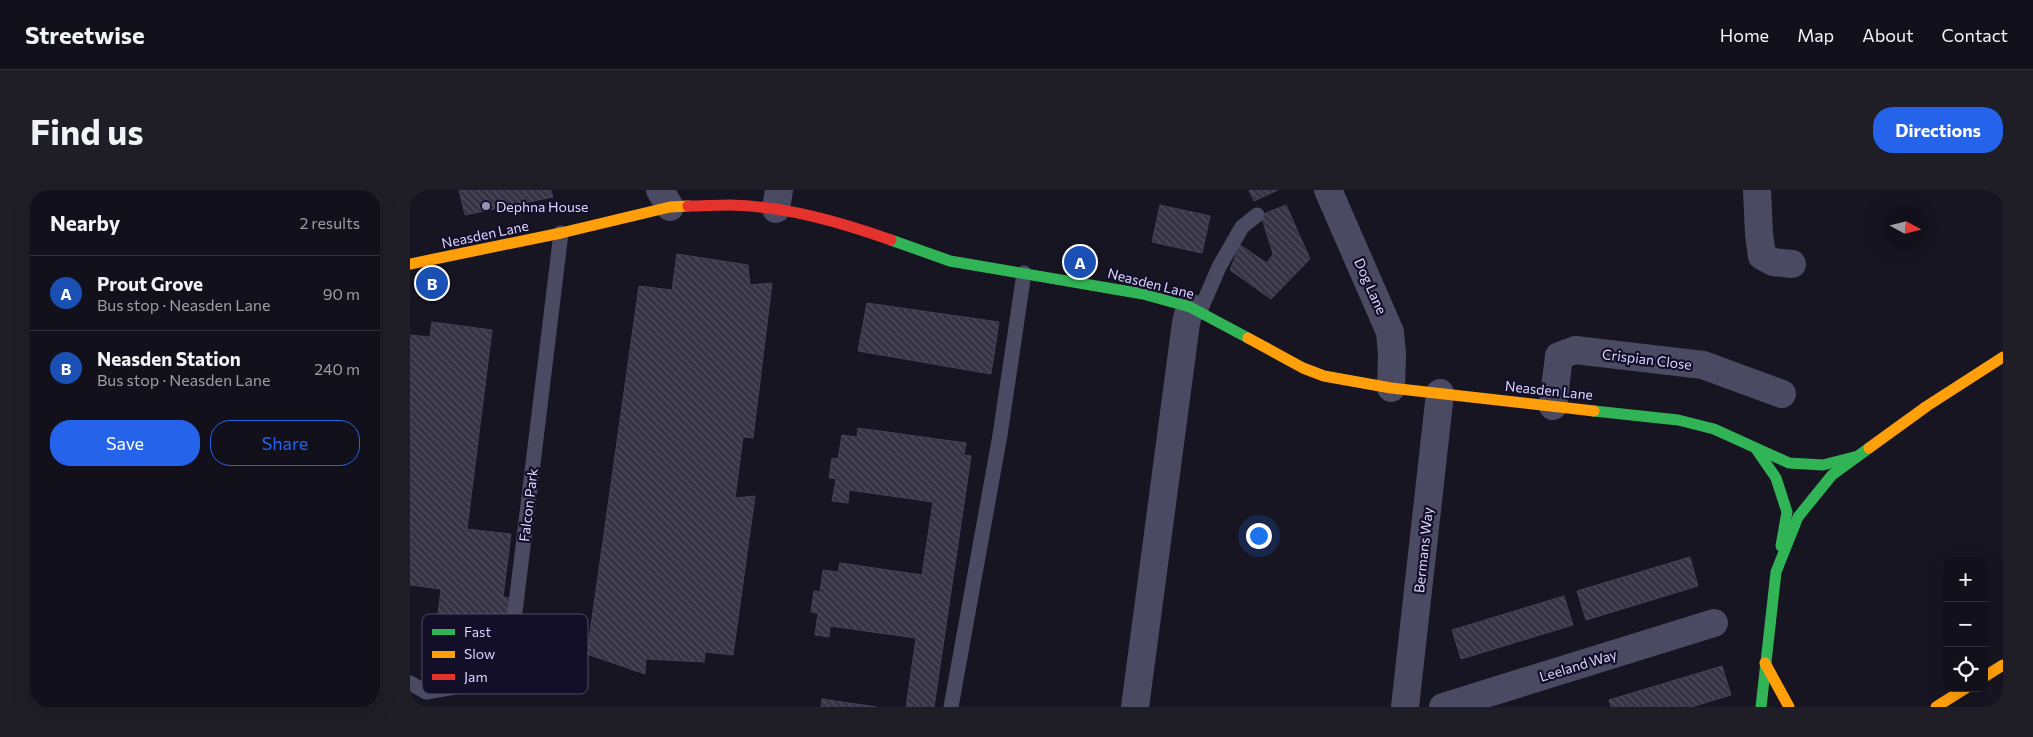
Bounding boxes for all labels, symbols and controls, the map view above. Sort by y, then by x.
text: Streetwise [25,20,145,49]
text: Home [1720,24,1769,46]
text: Map [1797,24,1834,46]
text: About [1862,24,1914,46]
text: Contact [1942,24,2008,46]
button: Directions [1873,107,2003,153]
text: Find us [30,109,144,152]
place label: Dephna House [496,198,588,215]
marker: Dephna House [480,200,492,212]
north arrow [1883,205,1928,250]
text: Nearby [50,210,120,235]
text: 2 results [299,213,360,232]
street label: Neasden Lane [440,216,530,252]
pin: A [1064,243,1096,281]
street label: Dog Lane [1351,255,1391,317]
pin: B [416,264,448,302]
street label: Neasden Lane [1106,264,1196,302]
text: Prout Grove [97,272,203,295]
text: A [60,284,72,303]
text: 90 m [323,284,360,303]
text: Bus stop · Neasden Lane [97,295,270,314]
street label: Crispian Close [1601,345,1693,373]
text: Neasden Station [97,347,241,370]
text: B [61,359,71,378]
text: 240 m [314,359,360,378]
text: Bus stop · Neasden Lane [97,370,270,389]
street label: Neasden Lane [1504,377,1594,403]
button: Save [50,420,200,466]
button: Share [210,420,360,466]
street label: Falcon Park [515,467,541,543]
street label: Bermans Way [1410,506,1436,594]
your location [1246,523,1272,549]
map controls [1943,557,1988,692]
button: + [1943,557,1988,602]
button: − [1943,602,1988,647]
legend [422,614,588,694]
text: Fast [464,623,491,640]
text: Slow [464,645,495,662]
street label: Leeland Way [1537,645,1619,685]
button: locate [1943,647,1988,692]
text: Jam [464,668,488,685]

